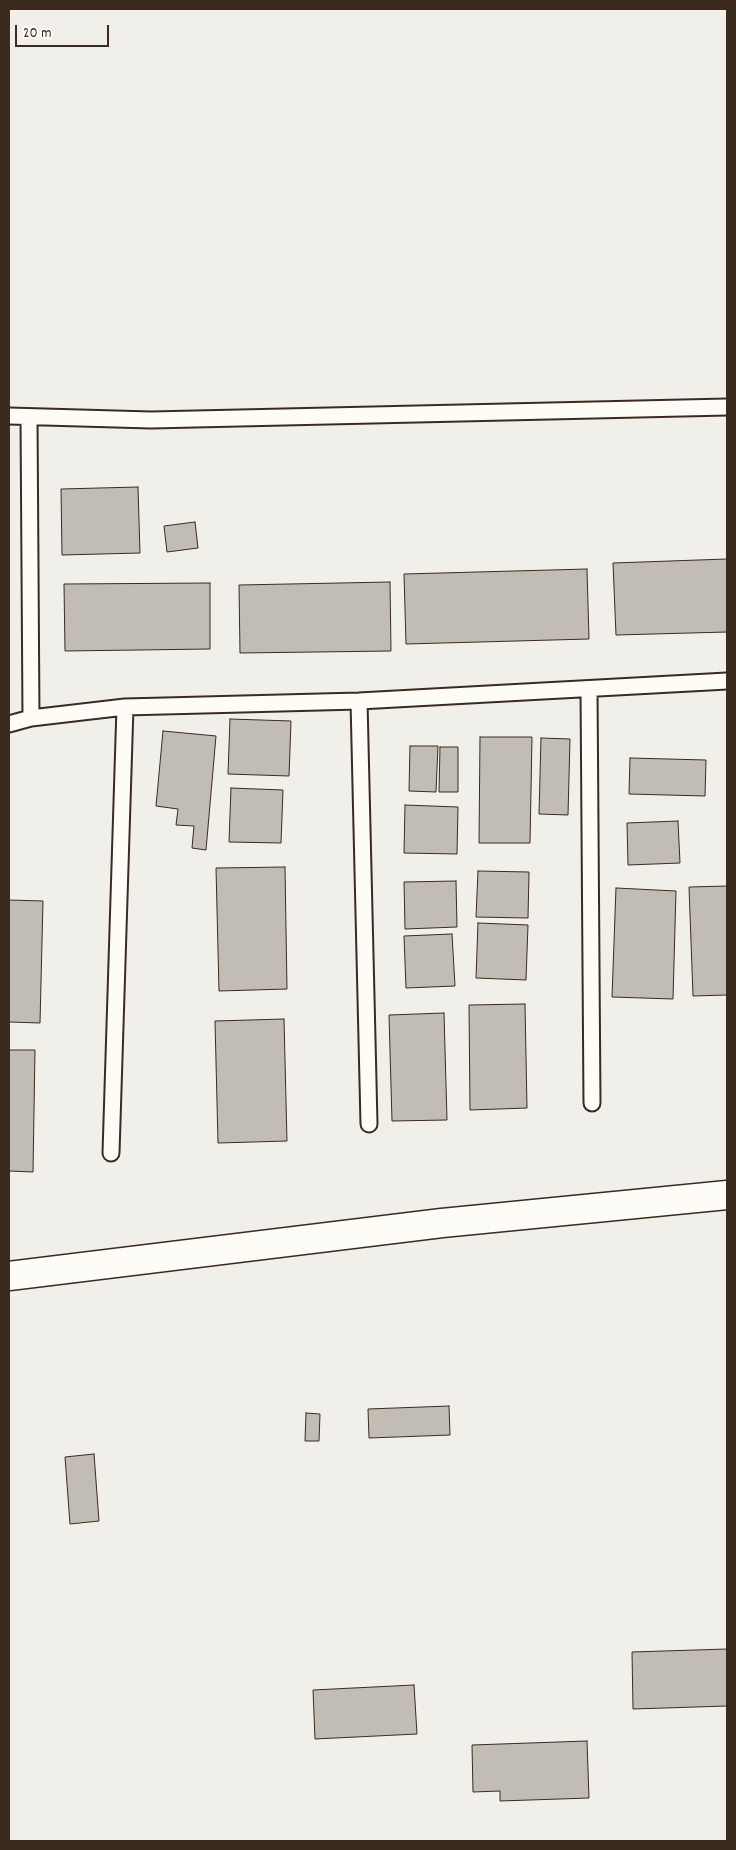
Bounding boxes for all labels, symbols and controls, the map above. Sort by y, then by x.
scale bar [18,15,111,47]
text: 20 m [23,23,51,45]

